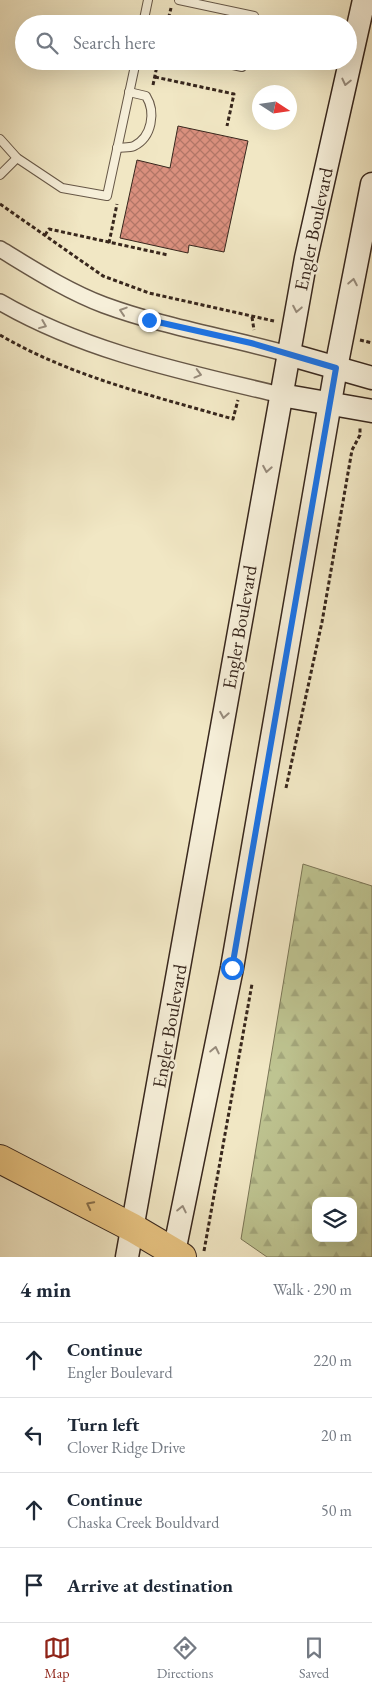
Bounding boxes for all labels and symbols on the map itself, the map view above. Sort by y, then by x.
one-way arrow [341,77,352,86]
north arrow [252,85,297,130]
street label: Engler Boulevard [288,165,339,293]
one-way arrow [347,278,357,287]
one-way arrow [292,305,302,313]
one-way arrow [119,307,127,317]
route end [138,309,161,332]
one-way arrow [38,319,47,329]
one-way arrow [193,368,202,379]
one-way arrow [263,464,273,473]
street label: Engler Boulevard [216,563,263,691]
one-way arrow [219,711,229,719]
route start [221,957,244,980]
street label: Engler Boulevard [146,962,193,1090]
one-way arrow [209,1046,220,1055]
one-way arrow [86,1201,95,1211]
one-way arrow [177,1205,187,1214]

